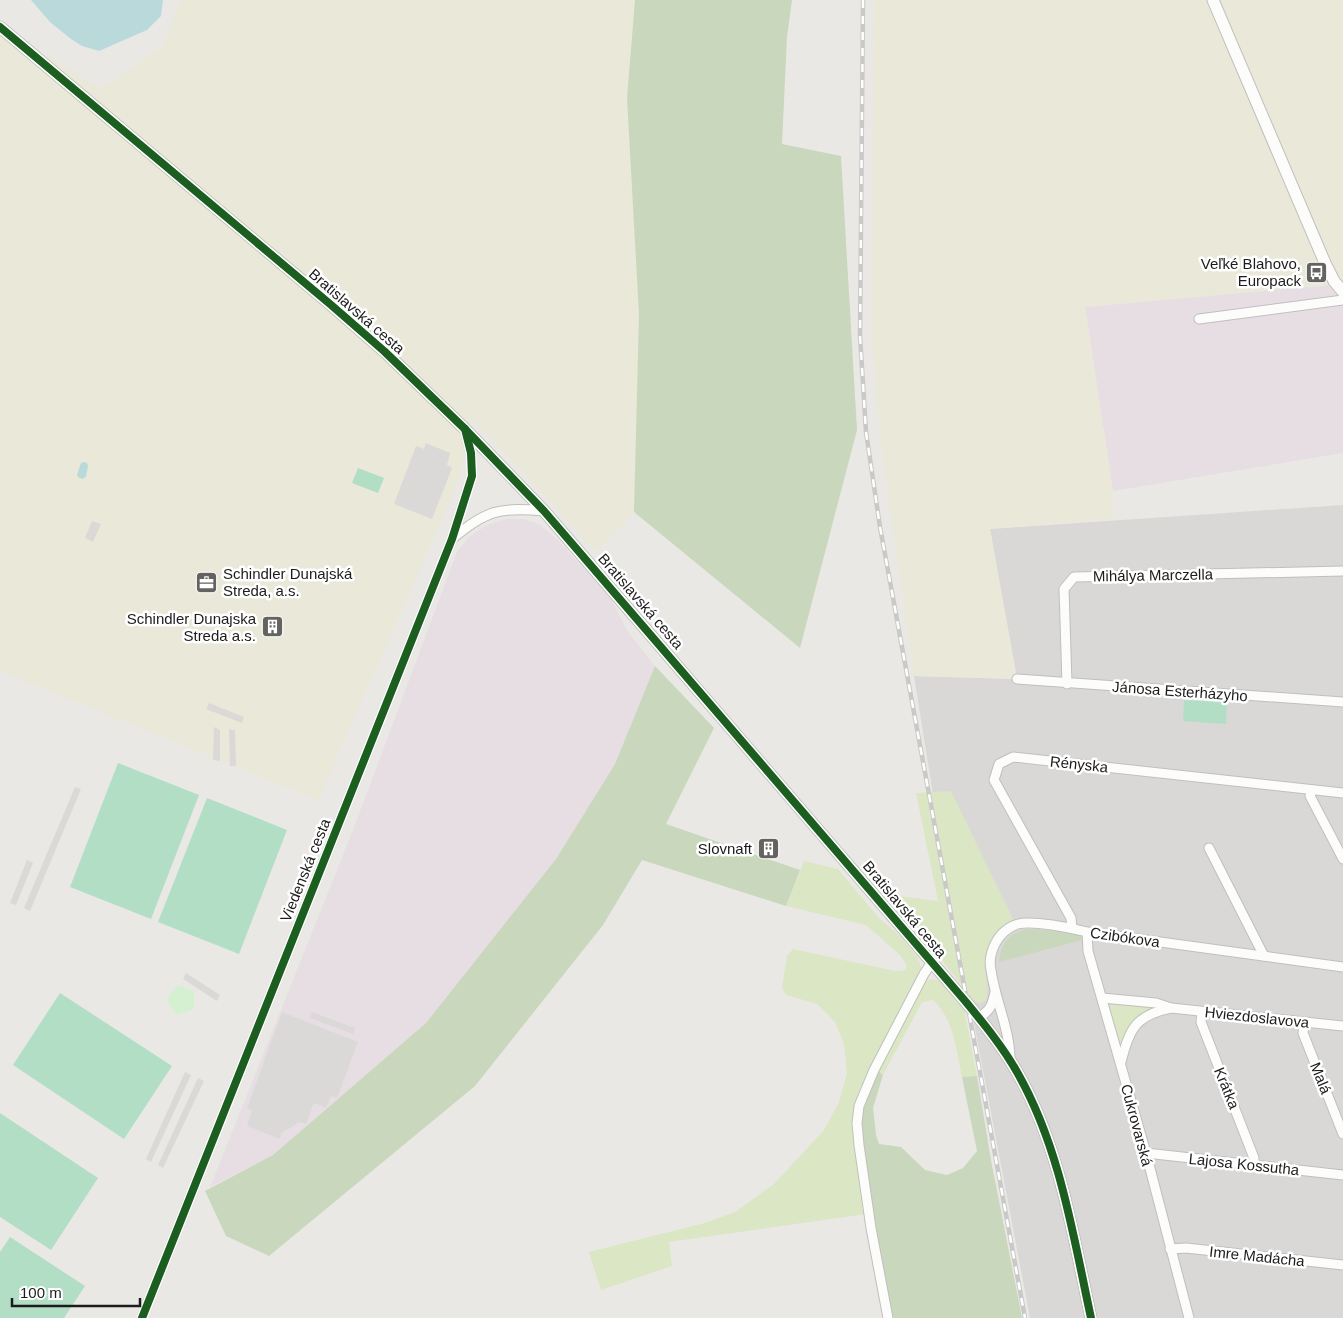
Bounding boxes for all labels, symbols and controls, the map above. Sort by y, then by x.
place label: Veľké Blahovo, Europack [1201,255,1301,289]
bus stop icon: Veľké Blahovo, Europack [1305,260,1329,284]
street label: Bratislavská cesta [306,265,409,357]
street label: Bratislavská cesta [595,550,687,653]
place label: Schindler Dunajská Streda, a.s. [223,565,353,599]
street label: Mihálya Marczella [1093,565,1214,585]
office icon: Schindler Dunajská Streda, a.s. [195,570,219,594]
place label: Schindler Dunajska Streda a.s. [127,610,257,644]
building icon: Schindler Dunajska Streda a.s. [260,615,284,639]
street label: Jánosa Esterházyho [1112,678,1248,704]
street label: Rényska [1049,752,1110,776]
street label: Viedenská cesta [277,815,334,924]
building icon: Slovnaft [756,836,780,860]
place label: Slovnaft [698,840,753,857]
street label: Bratislavská cesta [860,857,951,961]
street label: Czibókova [1089,924,1162,950]
street label: Hviezdoslavova [1204,1003,1311,1031]
street label: Malá [1307,1060,1335,1097]
street label: Krátka [1211,1065,1243,1112]
street label: Cukrovarská [1118,1082,1156,1168]
street label: Lajosa Kossutha [1188,1150,1301,1178]
street label: Imre Madácha [1208,1243,1306,1270]
scale bar [12,1276,140,1308]
text: 100 m [20,1284,62,1301]

